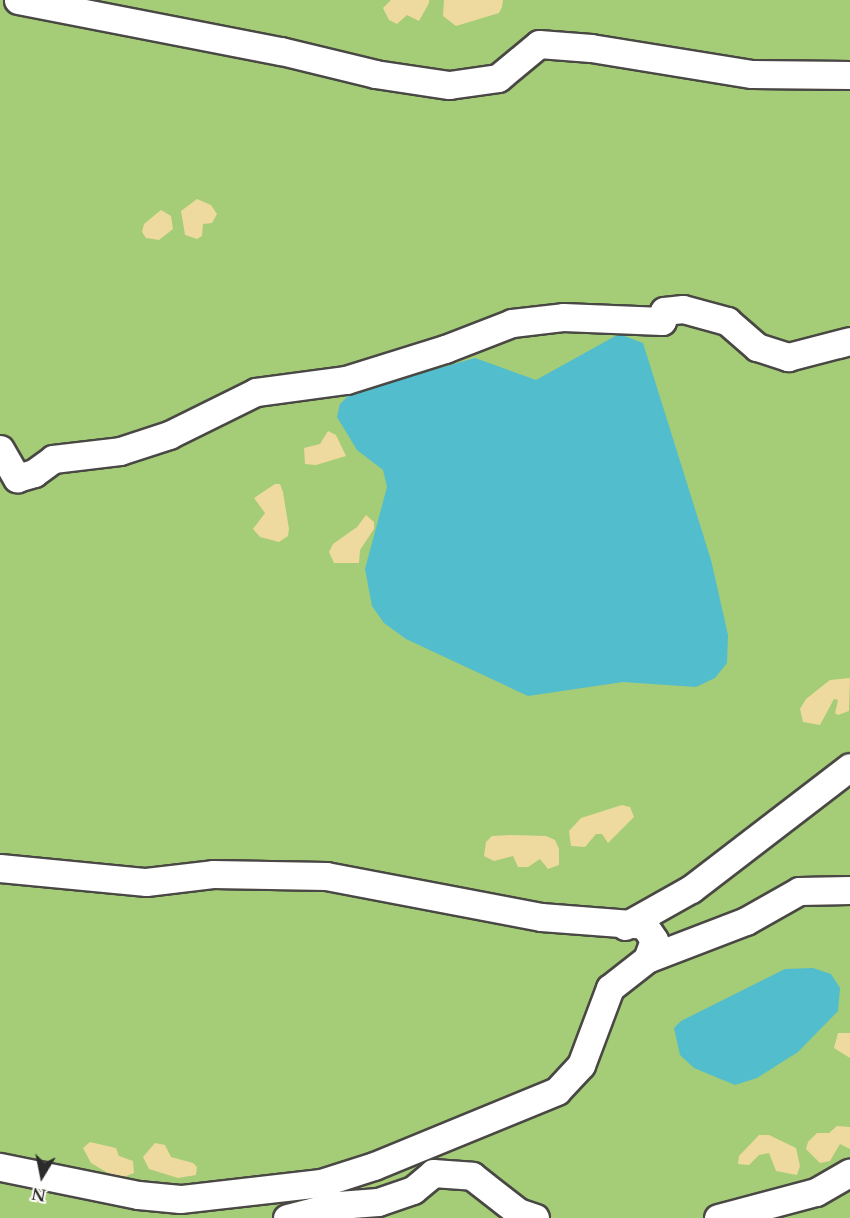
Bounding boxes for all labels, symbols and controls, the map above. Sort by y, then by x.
north arrow [12,1146,72,1206]
text: N [30,1182,48,1206]

